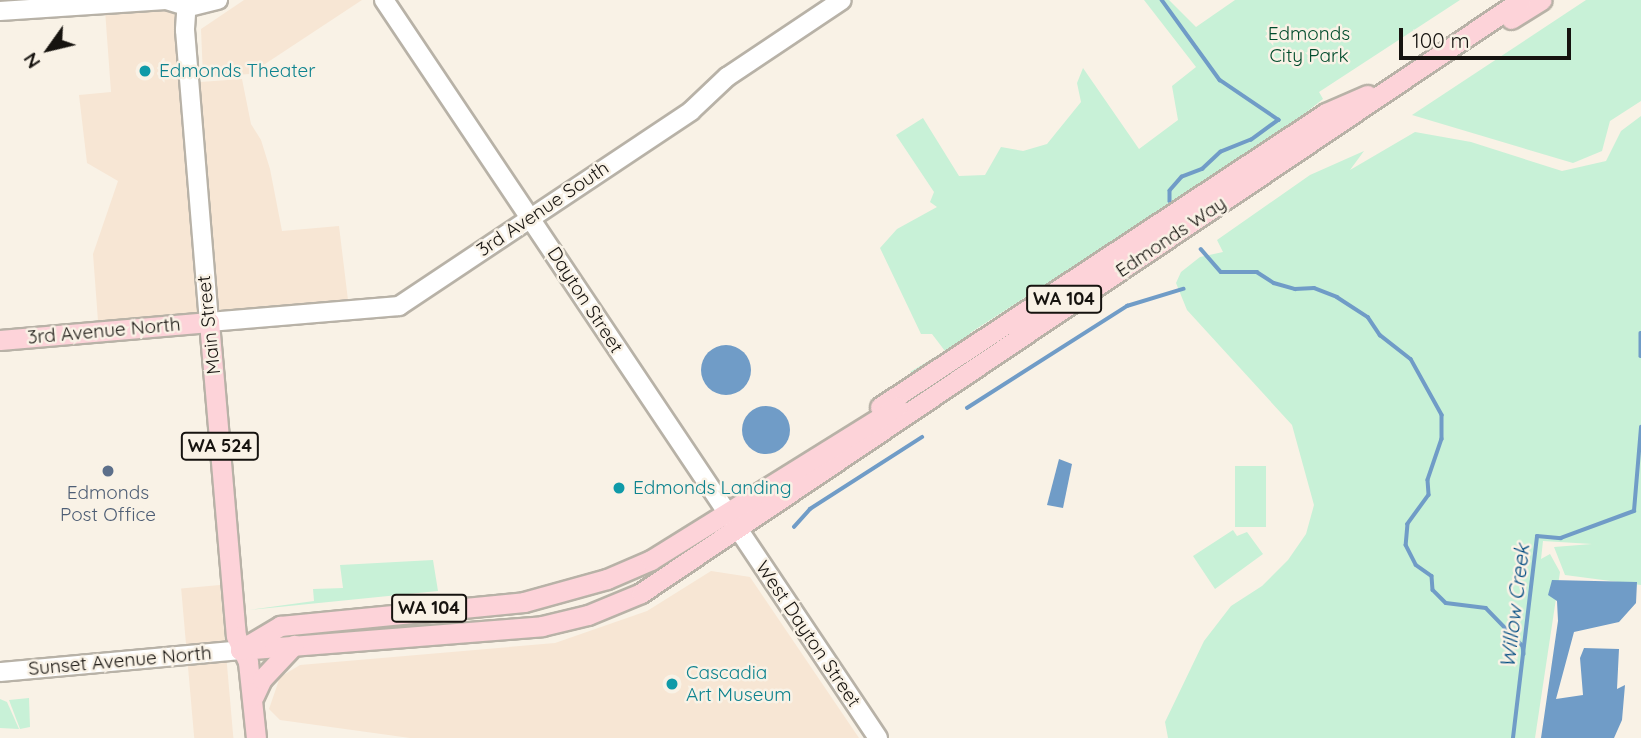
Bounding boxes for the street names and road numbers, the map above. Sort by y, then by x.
street label: 3rd Avenue South [473,157,613,261]
street label: Edmonds Way [1112,192,1230,282]
street label: Dayton Street [542,243,628,357]
street label: Main Street [192,274,226,376]
road number: WA 104 [1026,284,1102,314]
street label: 3rd Avenue North [27,313,181,349]
road number: WA 524 [180,432,260,461]
street label: West Dayton Street [751,557,865,711]
road number: WA 104 [390,594,467,622]
street label: Sunset Avenue North [27,642,213,680]

